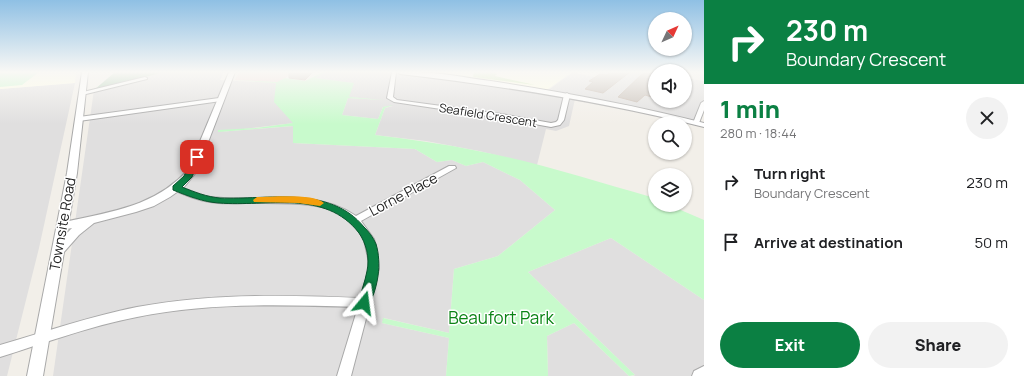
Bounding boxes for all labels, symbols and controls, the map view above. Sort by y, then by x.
text: 230 m [786,11,868,49]
north arrow [648,12,692,56]
map controls [648,12,692,212]
icon: right [720,16,772,68]
text: Boundary Crescent [786,47,946,71]
button: sound [648,64,692,108]
text: 1 min [720,92,780,125]
button: close [966,97,1008,139]
street label: Seafield Crescent [438,99,538,131]
button: search [648,116,692,160]
text: 280 m · 18:44 [720,124,797,142]
pin [180,140,214,174]
icon: arrive [186,146,208,168]
text: Turn right [754,163,825,184]
street label: Lorne Place [365,168,441,220]
button: layers [648,168,692,212]
icon: right [720,171,742,193]
text: 230 m [966,172,1008,193]
street label: Townsite Road [44,176,80,272]
text: Boundary Crescent [754,184,870,202]
icon: arrive [720,231,742,253]
text: Arrive at destination [754,232,903,253]
text: 50 m [974,232,1008,253]
position arrow [343,282,385,324]
park label: Beaufort Park [448,306,554,329]
button: Exit [720,322,860,368]
button: Share [868,322,1008,368]

